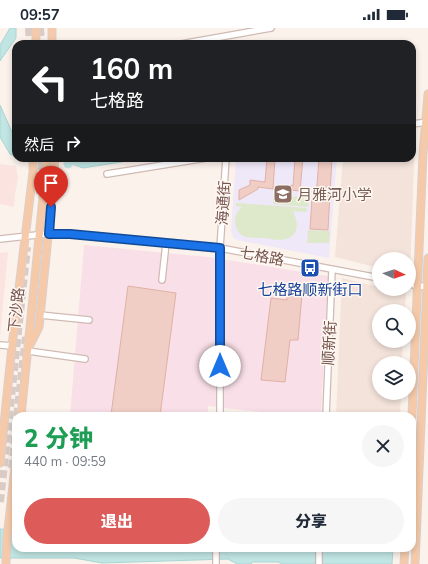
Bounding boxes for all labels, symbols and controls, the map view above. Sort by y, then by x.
text: 09:57 [20,5,60,24]
text: 160 m [90,51,173,86]
icon: left [24,56,76,108]
text: 七格路 [90,89,144,112]
icon: right [62,132,84,154]
text: 然后 [24,135,54,154]
pin [34,166,68,207]
icon: arrive [40,172,62,194]
street label: 海通街 [212,180,234,226]
school or university icon: 月雅河小学 [272,183,294,205]
place label: 月雅河小学 [297,185,372,204]
street label: 七格路 [238,242,286,270]
north arrow [372,252,416,296]
map controls [372,252,416,400]
bus stop icon: 七格路顺新街口 [299,257,321,279]
place label: 七格路顺新街口 [257,280,363,299]
street label: 下沙路 [4,287,28,333]
button: search [372,304,416,348]
street label: 顺新街 [318,320,340,366]
position arrow [199,345,241,387]
button: layers [372,356,416,400]
text: 2 分钟 [24,423,93,453]
button: close [362,425,404,467]
text: 440 m · 09:59 [24,453,106,469]
button: 退出 [24,498,210,544]
button: 分享 [218,498,404,544]

